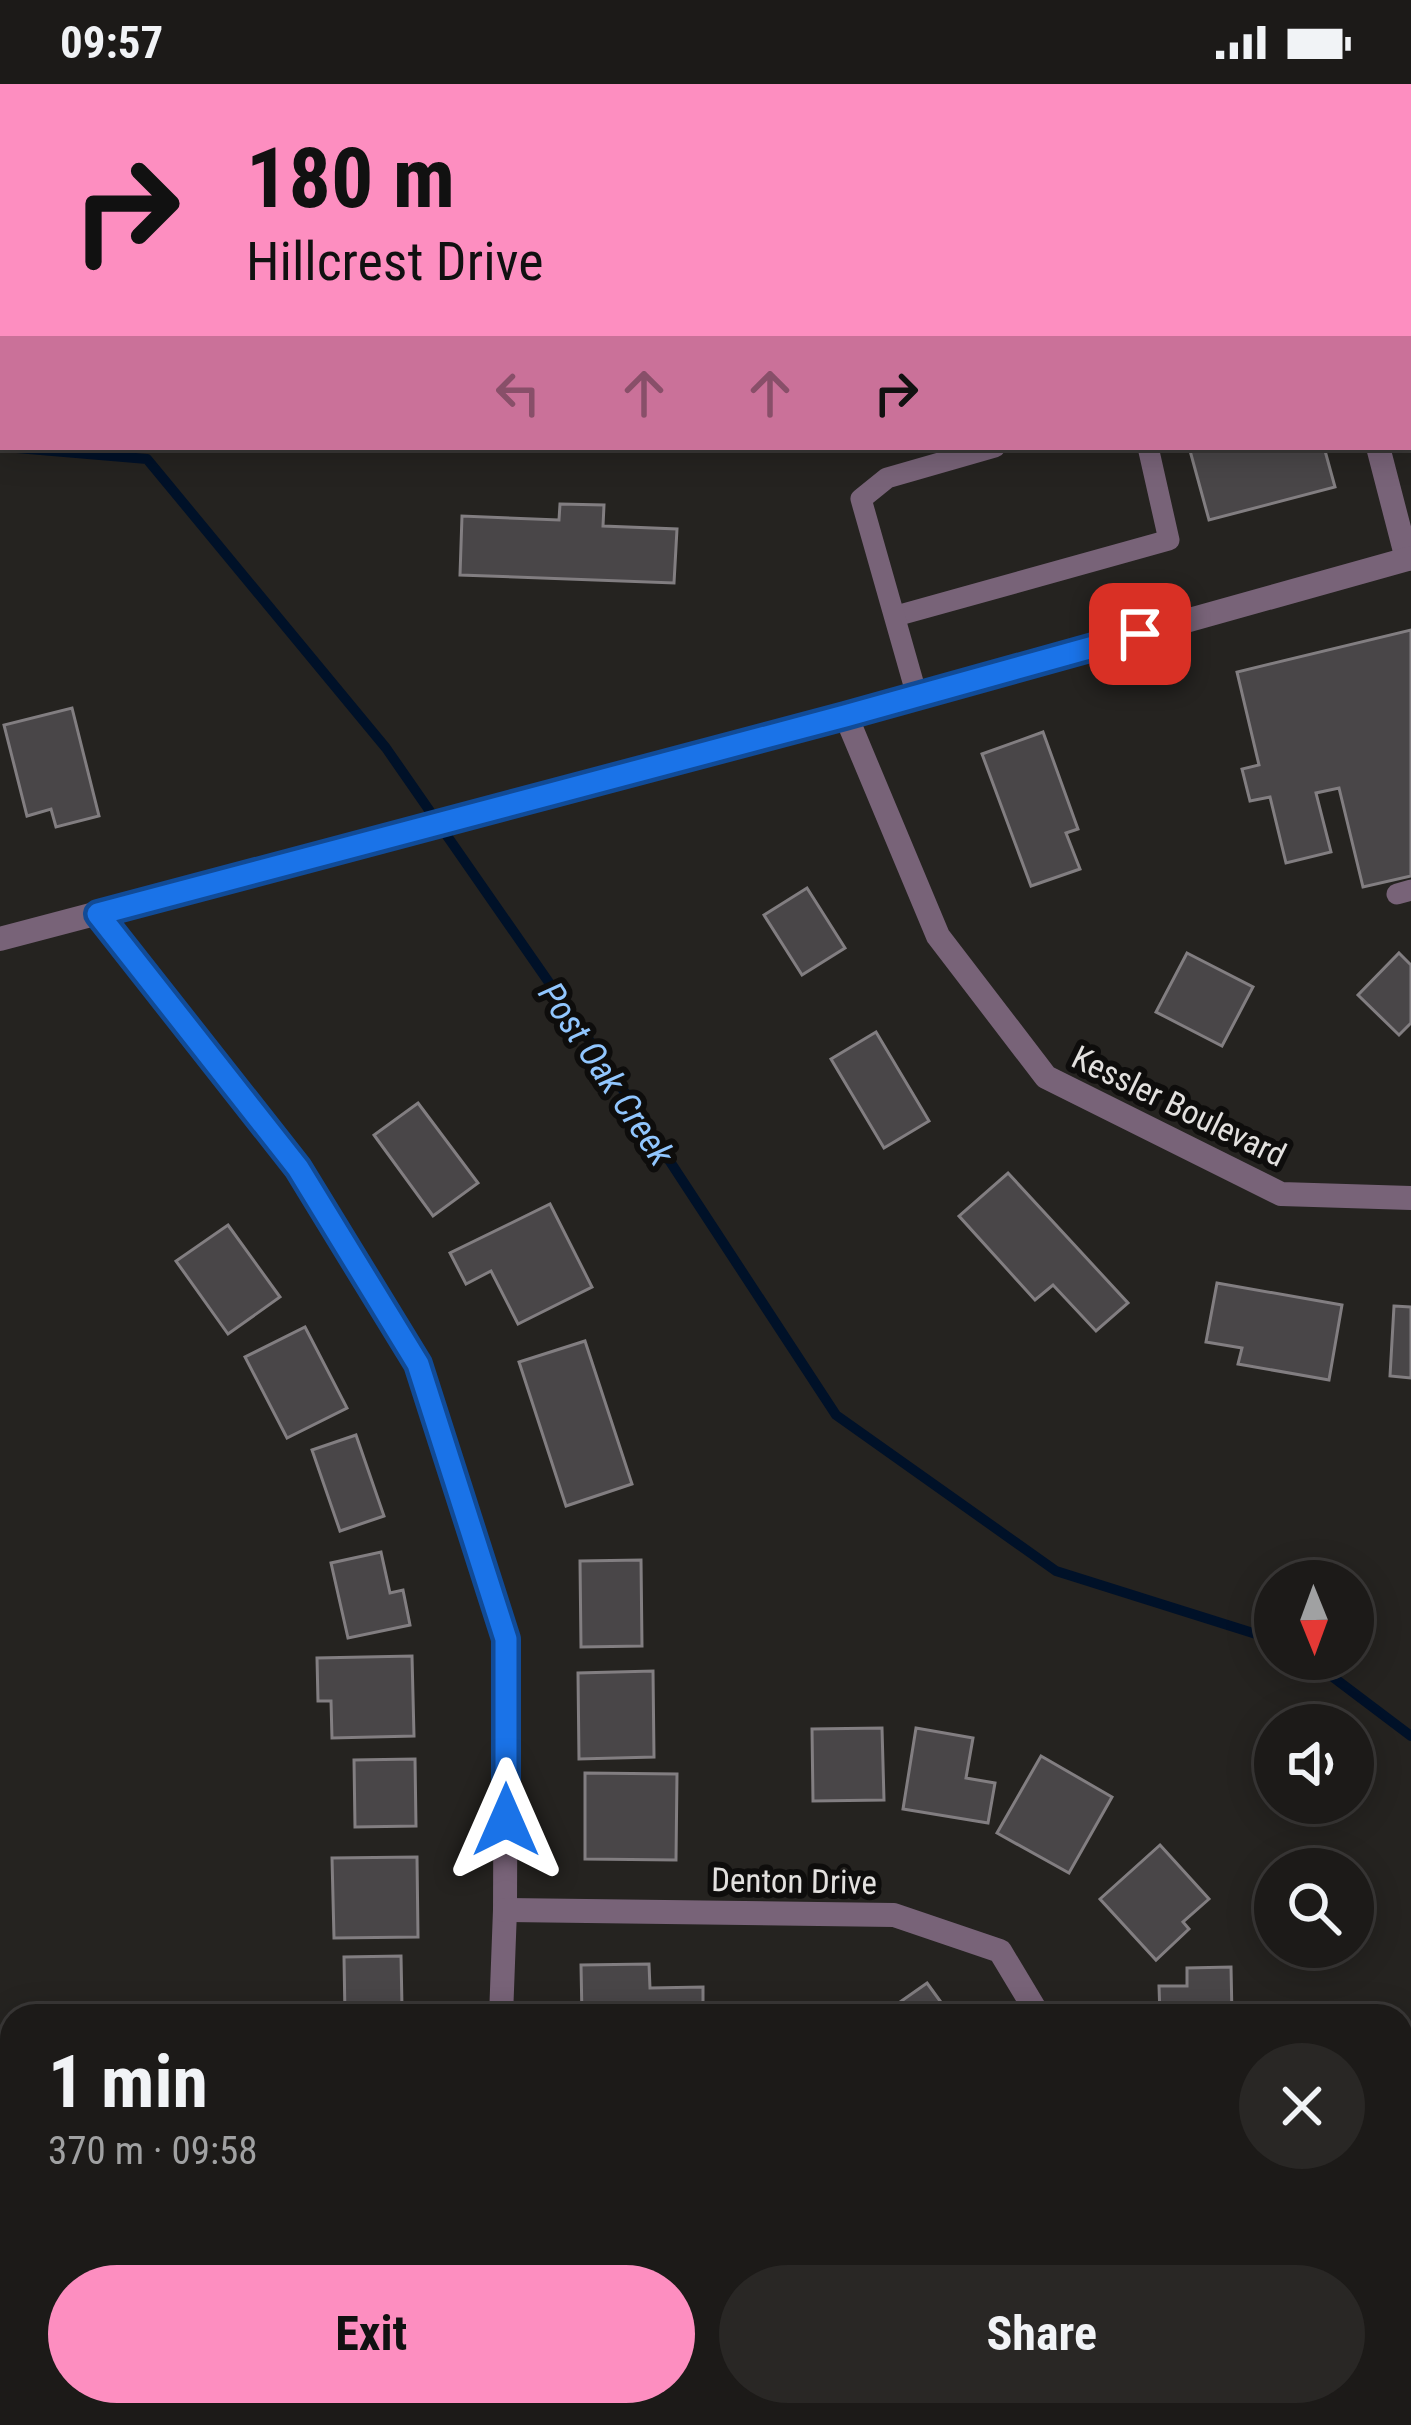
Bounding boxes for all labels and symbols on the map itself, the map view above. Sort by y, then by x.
pin [1089,583,1191,685]
water label: Post Oak Creek [530,975,683,1174]
street label: Kessler Boulevard [1066,1037,1292,1175]
north arrow [1254,1560,1374,1680]
position arrow [443,1757,569,1883]
street label: Denton Drive [711,1860,877,1902]

